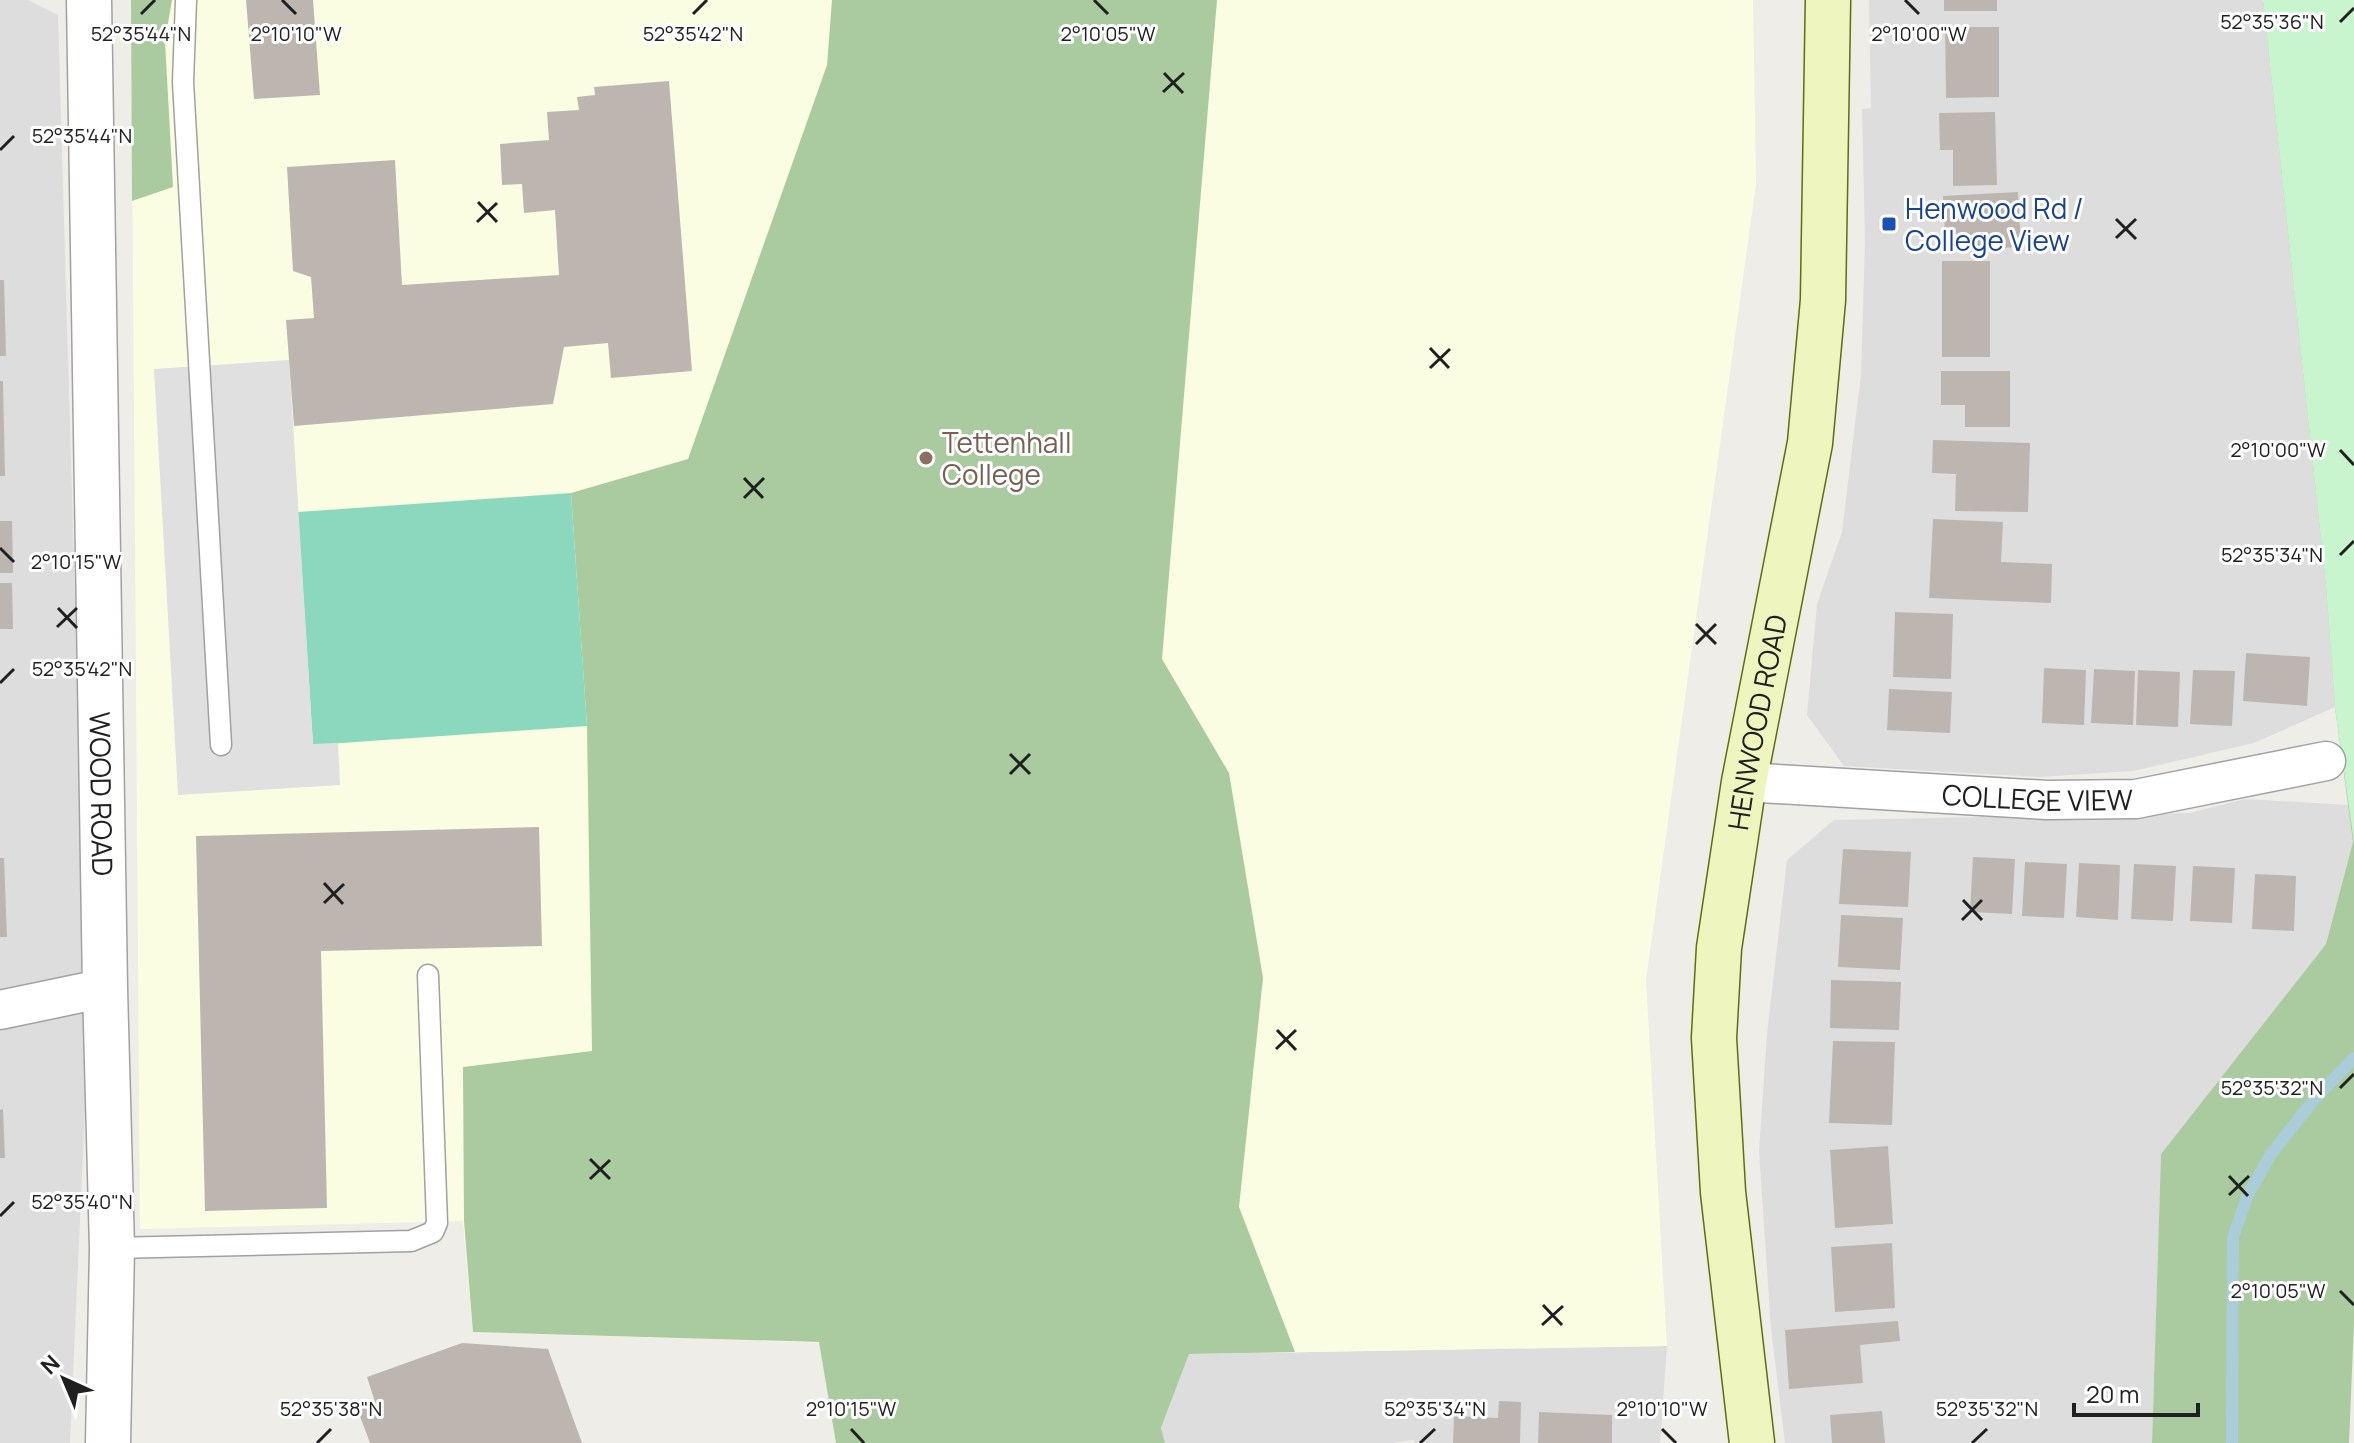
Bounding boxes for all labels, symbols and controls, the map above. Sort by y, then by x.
text: 52°35'36"N [2220,8,2324,35]
text: 52°35'44"N [91,20,191,47]
text: 2°10'10"W [250,20,342,47]
text: 52°35'42"N [643,20,743,47]
text: 2°10'05"W [1061,20,1156,47]
text: 2°10'00"W [1871,20,1967,47]
text: 52°35'44"N [32,122,132,149]
place label: Henwood Rd / College View [1905,189,2084,259]
marker: Henwood Rd / College View [1880,215,1898,233]
place label: Tettenhall College [942,423,1071,493]
text: 2°10'00"W [2230,436,2326,463]
marker: Tettenhall College [917,449,935,467]
text: 52°35'34"N [2221,541,2323,568]
text: 2°10'15"W [31,548,122,575]
street label: HENWOOD ROAD [1718,611,1795,833]
text: 52°35'42"N [32,655,132,682]
street label: WOOD ROAD [82,711,122,876]
street label: COLLEGE VIEW [1941,775,2133,819]
text: 52°35'32"N [2221,1074,2323,1101]
text: 52°35'40"N [31,1188,133,1215]
text: 2°10'05"W [2231,1277,2326,1304]
north arrow [24,1339,104,1419]
text: N [34,1348,66,1381]
scale bar [2074,1367,2198,1417]
text: 20 m [2086,1377,2139,1410]
text: 52°35'38"N [280,1395,382,1422]
text: 2°10'15"W [806,1395,897,1422]
text: 52°35'34"N [1384,1395,1486,1422]
text: 2°10'10"W [1616,1395,1708,1422]
text: 52°35'32"N [1936,1395,2038,1422]

